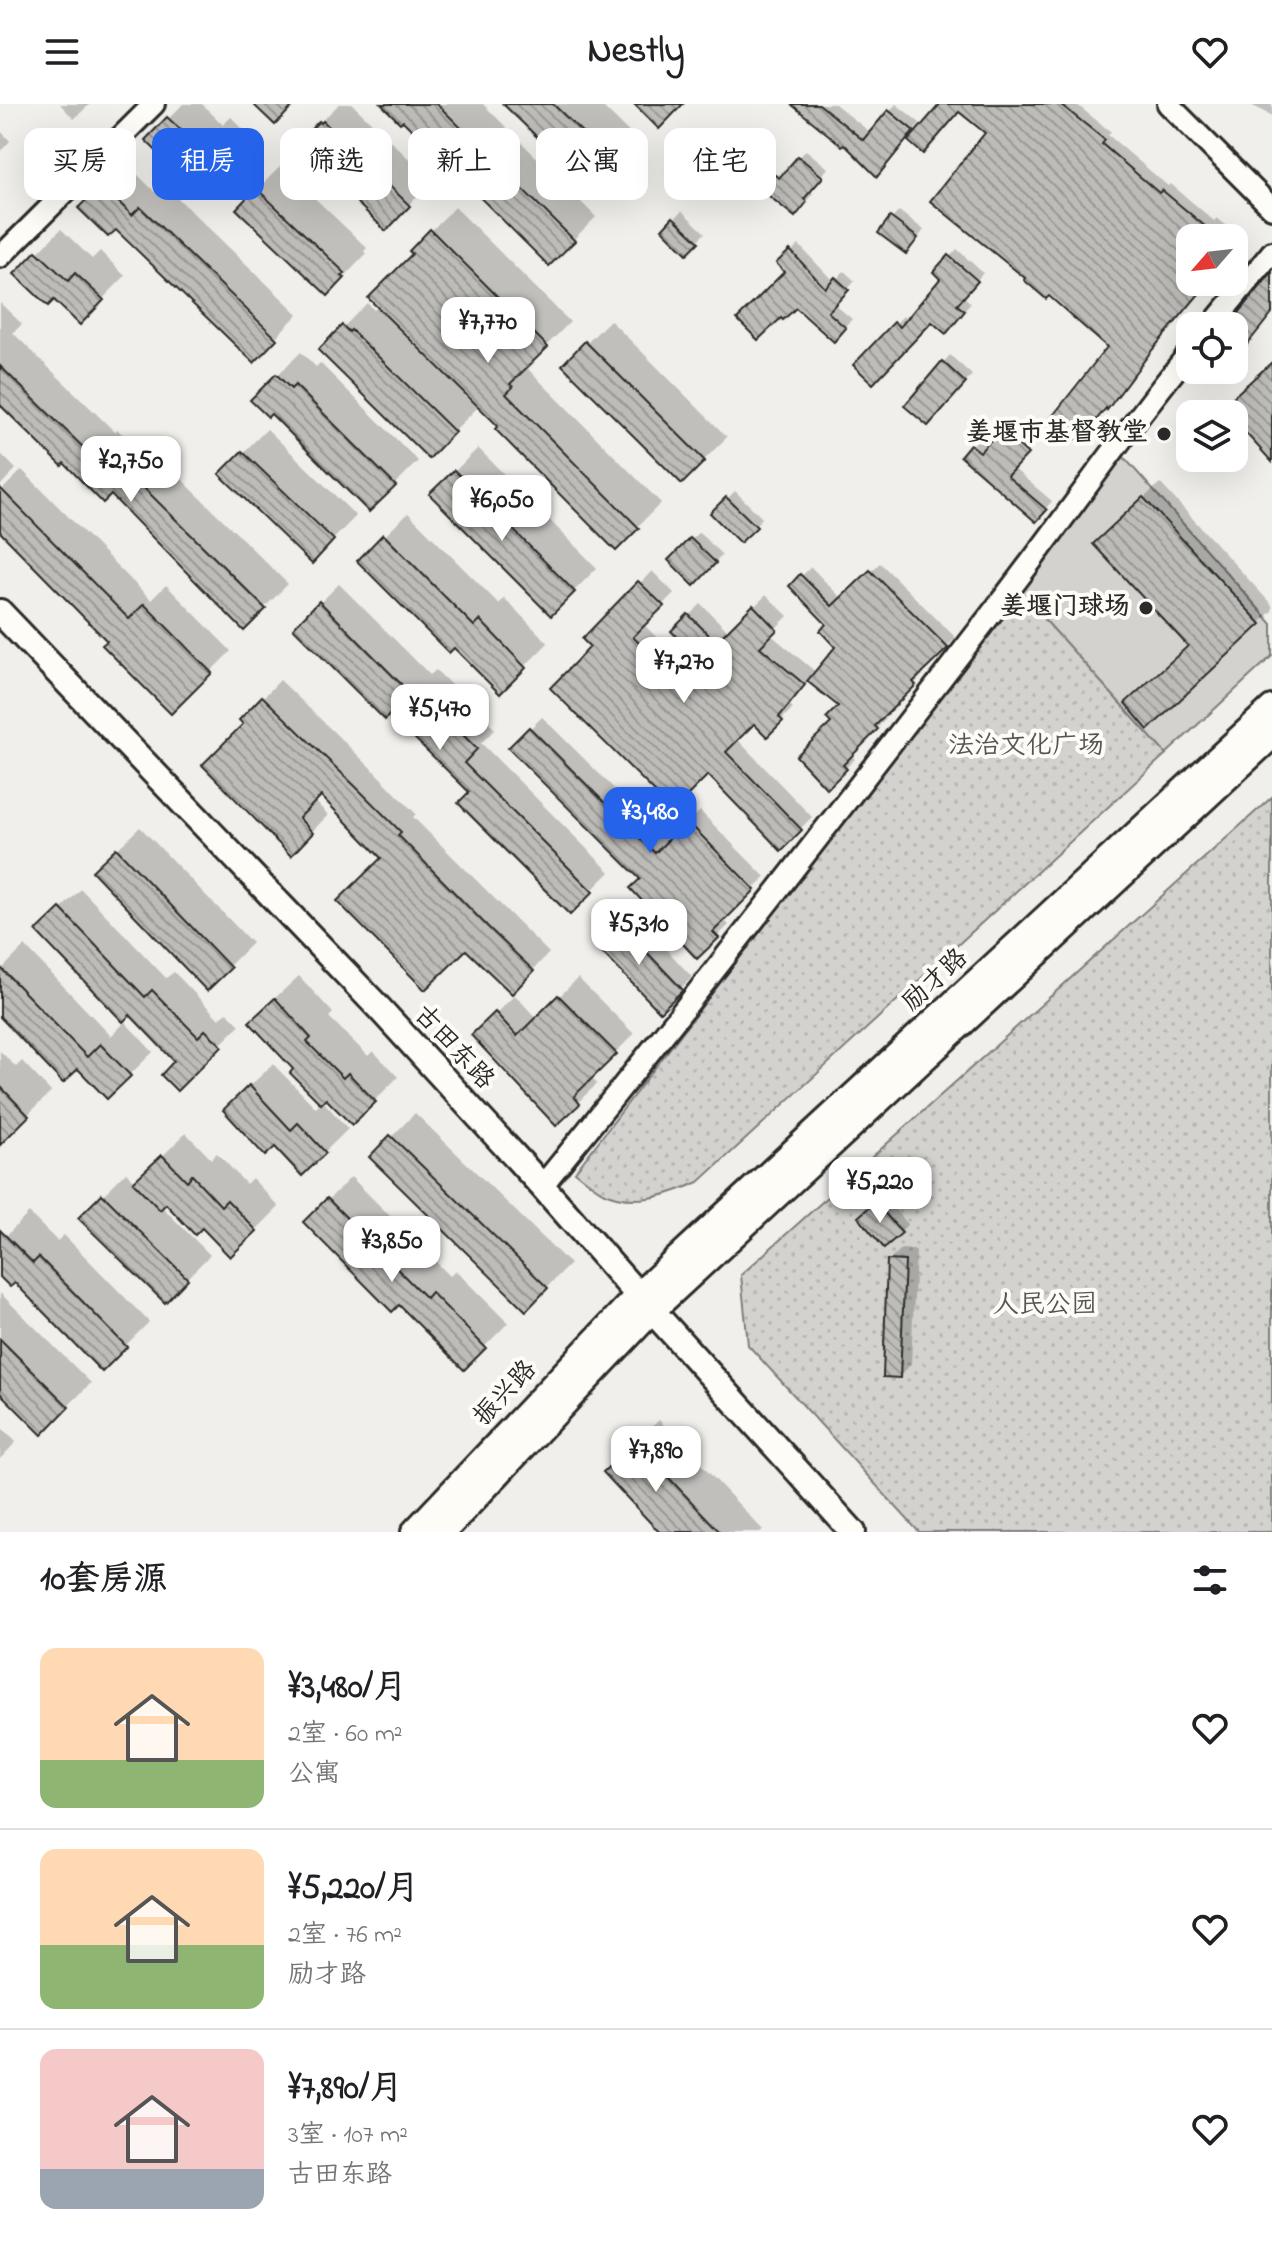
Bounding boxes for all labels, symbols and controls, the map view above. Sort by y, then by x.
text: Nestly [588,26,684,79]
icon: menu [40,30,84,74]
icon: heart [1188,30,1232,74]
chip: 买房 [24,128,136,200]
chip: 租房 [152,128,264,200]
chip: 筛选 [280,128,392,200]
chip: 新上 [408,128,520,200]
chip: 公寓 [536,128,648,200]
chip: 住宅 [664,128,776,200]
north arrow [1176,224,1248,296]
map controls [1176,224,1248,472]
pin: ¥7,770 [423,297,553,365]
text: ¥7,770 [459,304,517,342]
button: locate [1176,312,1248,384]
button: layers [1176,400,1248,472]
place label: 姜堰市基督教堂 [966,415,1148,453]
marker: 姜堰市基督教堂 [1155,425,1173,443]
pin: ¥2,750 [66,436,196,504]
text: ¥2,750 [99,443,163,481]
pin: ¥6,050 [437,475,567,543]
text: ¥6,050 [470,482,534,520]
place label: 姜堰门球场 [1000,589,1130,627]
marker: 姜堰门球场 [1137,599,1155,617]
pin: ¥7,270 [619,637,749,705]
text: ¥7,270 [654,644,714,682]
pin: ¥5,470 [375,684,505,752]
text: ¥5,470 [409,691,471,729]
park label: 法治文化广场 [948,728,1104,766]
pin: ¥3,480 [585,787,715,855]
text: ¥3,480 [621,794,679,832]
pin: ¥5,310 [574,899,704,967]
text: ¥5,310 [609,906,669,944]
street label: 励才路 [895,941,977,1021]
street label: 古田东路 [404,997,502,1099]
pin: ¥5,220 [815,1157,945,1225]
text: ¥5,220 [847,1164,913,1202]
pin: ¥3,850 [327,1216,457,1284]
text: ¥3,850 [361,1223,423,1261]
park label: 人民公园 [993,1287,1097,1325]
street label: 振兴路 [466,1353,546,1435]
pin: ¥7,890 [591,1426,721,1494]
text: ¥7,890 [629,1433,683,1471]
text: 10套房源 [40,1556,168,1606]
icon: filters [1188,1558,1232,1602]
text: ¥3,480/月 [288,1664,407,1714]
icon: home [104,1680,200,1776]
icon: heart [1188,1706,1232,1750]
text: 2室 · 60 m² [288,1716,403,1754]
text: 公寓 [288,1756,340,1794]
text: ¥5,220/月 [288,1865,420,1915]
icon: home [104,1881,200,1977]
icon: heart [1188,1907,1232,1951]
text: 2室 · 76 m² [288,1917,402,1955]
text: 励才路 [288,1957,366,1995]
text: ¥7,890/月 [288,2065,403,2115]
icon: home [104,2081,200,2177]
icon: heart [1188,2107,1232,2151]
text: 3室 · 107 m² [288,2117,408,2155]
text: 古田东路 [288,2157,392,2195]

